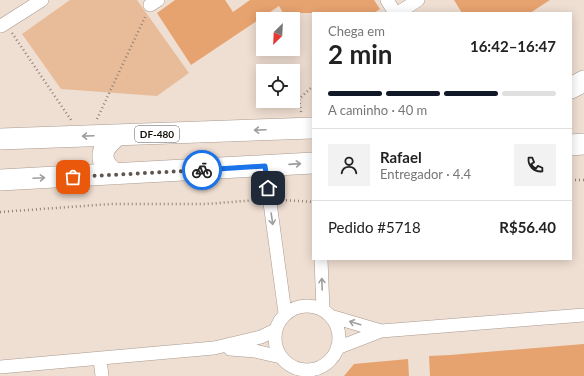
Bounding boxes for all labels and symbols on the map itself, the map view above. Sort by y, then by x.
north arrow [256,12,300,56]
road number: DF-480 [135,126,179,142]
one-way arrow [254,126,267,134]
one-way arrow [82,132,95,140]
courier [182,150,222,190]
pin [56,160,90,194]
one-way arrow [288,161,301,168]
pin [251,171,285,205]
one-way arrow [32,175,45,182]
one-way arrow [268,212,276,225]
one-way arrow [318,278,326,291]
one-way arrow [349,319,362,326]

